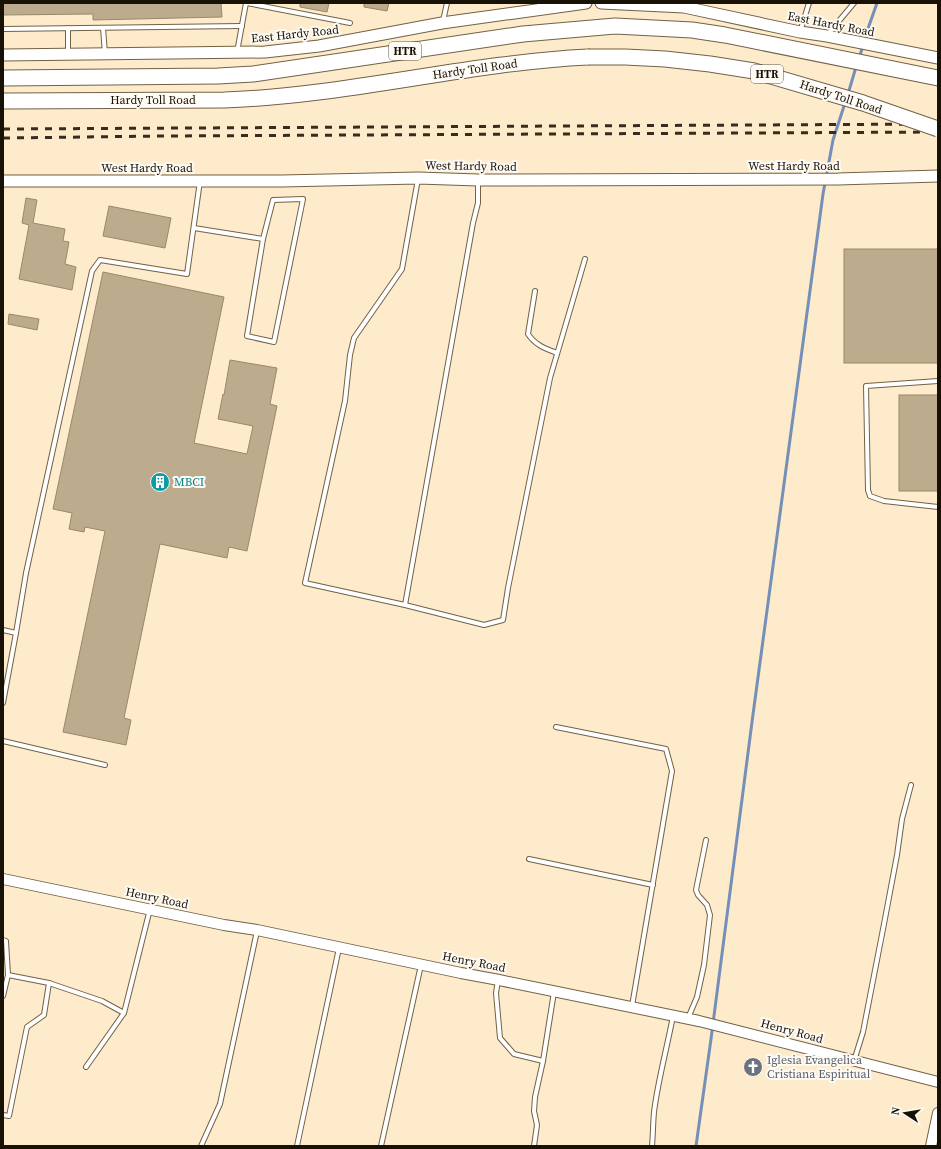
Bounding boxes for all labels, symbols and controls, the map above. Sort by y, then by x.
street label: East Hardy Road [786,8,876,40]
street label: East Hardy Road [250,21,340,47]
road number: HTR [389,42,421,60]
street label: Hardy Toll Road [431,55,519,83]
road number: HTR [751,65,783,83]
street label: Hardy Toll Road [798,76,884,118]
street label: Hardy Toll Road [110,92,196,108]
street label: West Hardy Road [425,157,517,175]
street label: West Hardy Road [748,158,840,174]
street label: West Hardy Road [101,160,193,176]
building icon: MBCI [149,471,171,493]
place label: MBCI [174,474,204,490]
street label: Henry Road [124,884,190,913]
street label: Henry Road [441,948,507,976]
street label: Henry Road [759,1015,825,1047]
place label: Iglesia Evangelica Cristiana Espiritual [767,1052,871,1082]
church icon: Iglesia Evangelica Cristiana Espiritual [742,1056,764,1078]
north arrow [885,1093,925,1133]
text: N [888,1106,904,1117]

